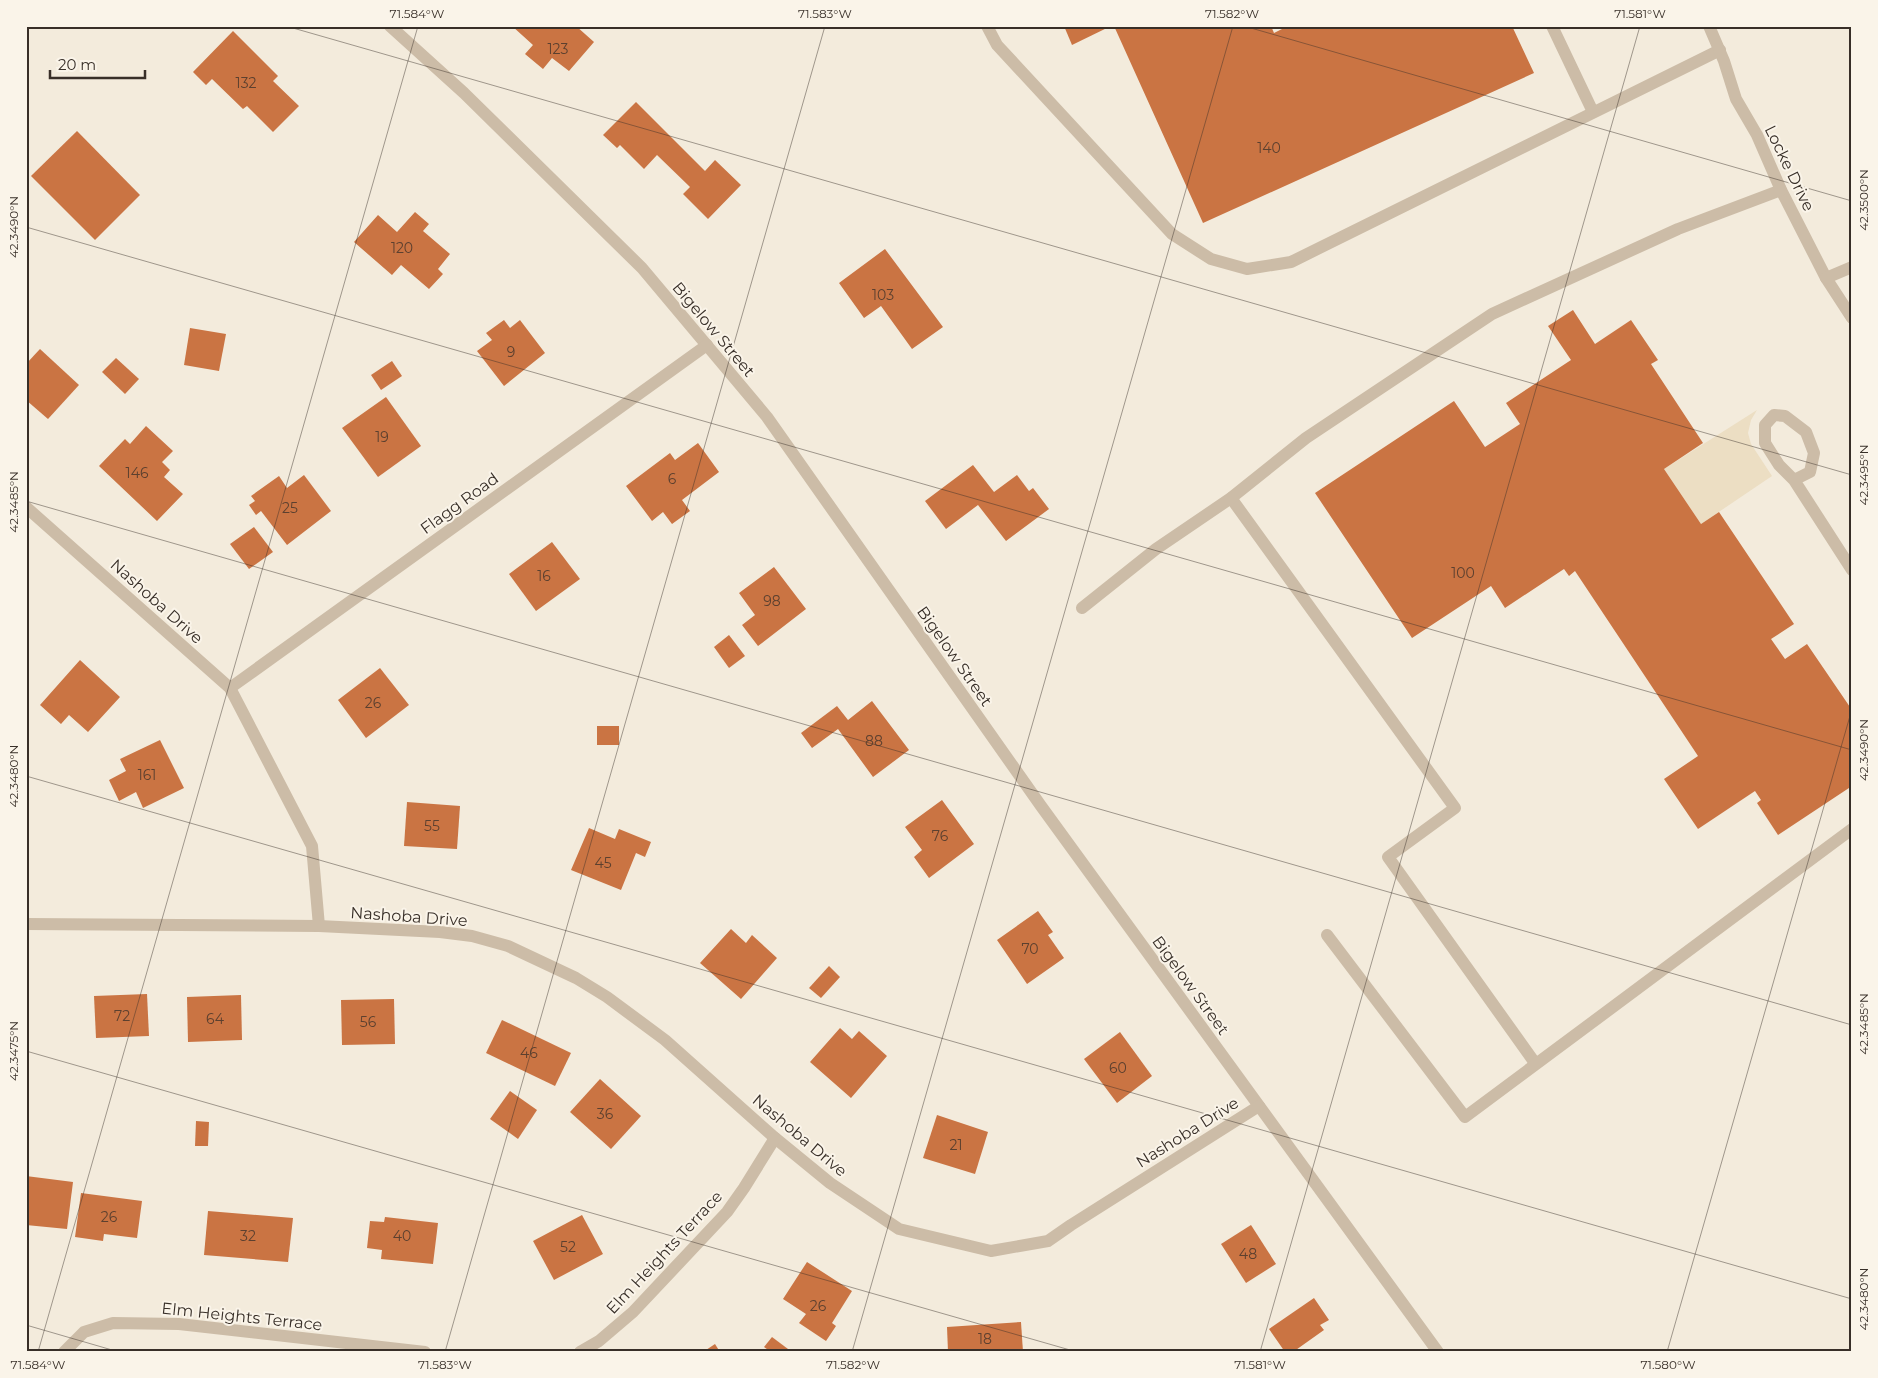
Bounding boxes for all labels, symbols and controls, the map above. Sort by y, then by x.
text: 71.584°W [390,6,444,21]
text: 71.583°W [798,6,852,21]
text: 71.582°W [1205,6,1259,21]
text: 71.581°W [1614,6,1666,21]
house number: 123 [548,40,569,58]
scale bar [50,48,145,80]
text: 20 m [58,55,96,74]
house number: 132 [236,74,256,92]
street label: Locke Drive [1761,122,1819,214]
house number: 140 [1257,139,1281,157]
text: 42.3500°N [1856,169,1871,231]
text: 42.3490°N [6,196,21,258]
house number: 120 [391,239,413,257]
street label: Bigelow Street [669,278,759,381]
house number: 103 [872,286,894,304]
house number: 9 [507,343,515,361]
house number: 19 [375,428,389,446]
text: 42.3495°N [1856,445,1871,505]
house number: 146 [126,464,149,482]
street label: Flagg Road [417,469,502,538]
house number: 6 [668,470,677,488]
text: 42.3485°N [6,471,21,533]
house number: 25 [282,499,298,517]
street label: Nashoba Drive [107,555,207,648]
house number: 100 [1451,564,1475,582]
house number: 16 [537,567,551,585]
house number: 98 [763,592,781,610]
street label: Bigelow Street [913,603,996,710]
house number: 26 [365,694,382,712]
text: 42.3490°N [1856,719,1871,781]
house number: 88 [865,732,883,750]
text: 42.3480°N [6,745,21,807]
house number: 161 [138,766,156,784]
house number: 55 [424,817,440,835]
house number: 76 [932,827,949,845]
house number: 45 [594,854,612,872]
street label: Nashoba Drive [350,903,468,930]
street label: Bigelow Street [1148,932,1233,1039]
house number: 70 [1021,940,1039,958]
text: 42.3485°N [1856,993,1871,1055]
house number: 72 [114,1007,130,1025]
house number: 64 [206,1010,225,1028]
house number: 56 [360,1013,377,1031]
text: 42.3475°N [6,1021,21,1081]
house number: 46 [520,1044,538,1062]
house number: 60 [1109,1059,1127,1077]
street label: Nashoba Drive [749,1090,851,1180]
street label: Nashoba Drive [1132,1093,1242,1172]
house number: 36 [597,1105,614,1123]
house number: 21 [949,1136,963,1154]
street label: Elm Heights Terrace [602,1187,726,1318]
house number: 26 [101,1208,118,1226]
house number: 32 [240,1227,256,1245]
house number: 40 [393,1227,411,1245]
house number: 52 [560,1238,576,1256]
house number: 48 [1239,1245,1257,1263]
text: 42.3480°N [1856,1268,1871,1330]
house number: 26 [810,1297,827,1315]
street label: Elm Heights Terrace [161,1299,323,1334]
house number: 18 [978,1330,992,1348]
text: 71.584°W [11,1357,65,1372]
text: 71.583°W [418,1357,472,1372]
text: 71.582°W [826,1357,880,1372]
text: 71.581°W [1234,1357,1286,1372]
text: 71.580°W [1640,1357,1696,1372]

